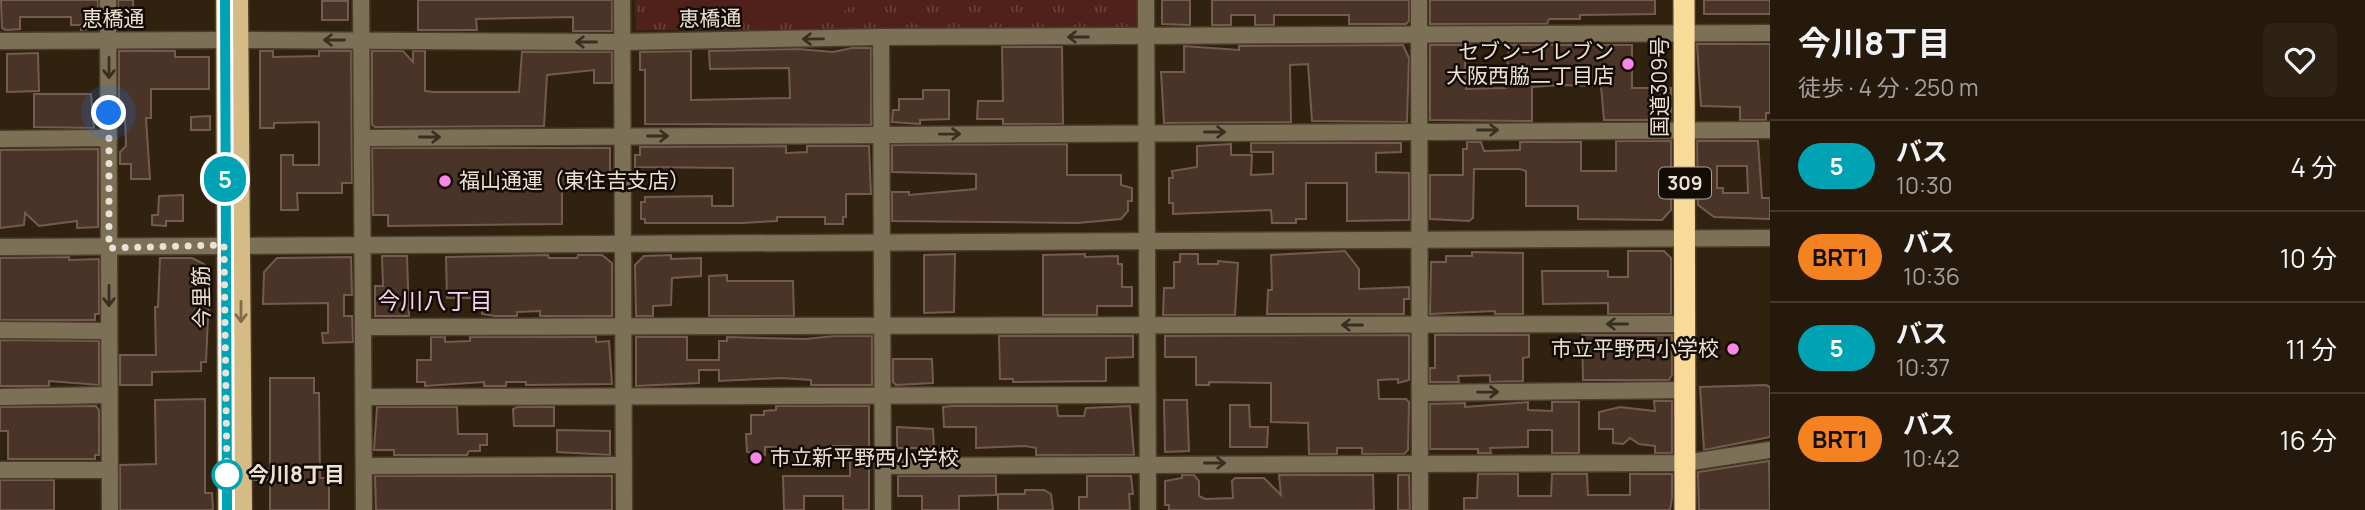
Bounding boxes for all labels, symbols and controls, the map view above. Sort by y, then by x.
street label: 恵橋通 [678,3,742,33]
street label: 恵橋通 [82,4,145,32]
text: 今川8丁目 [1798,20,1950,65]
button: heart [2263,23,2337,97]
one-way arrow [1067,30,1090,44]
one-way arrow [802,32,825,45]
one-way arrow [322,33,345,47]
one-way arrow [574,35,597,49]
place label: セブン-イレブン 大阪西脇二丁目店 [1446,37,1614,89]
street label: 国道309号 [1645,37,1673,137]
one-way arrow [102,56,115,79]
marker: セブン-イレブン 大阪西脇二丁目店 [1620,56,1636,72]
text: 徒歩 · 4 分 · 250 m [1798,71,1979,103]
your location [91,95,126,130]
one-way arrow [1476,123,1499,137]
one-way arrow [1203,125,1226,139]
one-way arrow [938,127,961,141]
one-way arrow [646,129,669,143]
one-way arrow [418,130,441,144]
text: バス [1896,133,1948,169]
text: 5 [1829,149,1844,182]
text: 4 分 [2290,149,2337,185]
line badge: 5 [202,156,248,202]
text: 5 [218,162,232,195]
place label: 福山通運（東住吉支店） [459,166,690,194]
road number: 309 [1659,168,1711,198]
text: 10:30 [1896,169,1953,201]
marker: 福山通運（東住吉支店） [437,173,453,189]
text: バス [1903,224,1955,260]
text: BRT1 [1812,240,1868,273]
text: 10 分 [2280,240,2337,276]
text: 10:36 [1903,260,1960,292]
street label: 今里筋 [186,265,216,329]
one-way arrow [102,284,116,307]
district label: 今川八丁目 [378,284,493,316]
one-way arrow [234,300,248,323]
text: バス [1896,315,1948,351]
one-way arrow [1606,317,1629,331]
one-way arrow [1341,318,1364,332]
text: 5 [1829,331,1844,364]
text: 11 分 [2286,331,2337,367]
place label: 市立平野西小学校 [1551,334,1719,362]
marker: 市立平野西小学校 [1725,341,1741,357]
text: 10:37 [1896,351,1950,383]
one-way arrow [1477,385,1500,399]
text: バス [1903,406,1955,442]
text: BRT1 [1812,422,1868,455]
text: 16 分 [2280,422,2337,458]
text: 10:42 [1903,442,1960,474]
place label: 市立新平野西小学校 [770,443,959,471]
marker: 市立新平野西小学校 [748,450,764,466]
one-way arrow [1204,456,1227,470]
marker: 今川8丁目 [212,460,242,490]
place label: 今川8丁目 [248,460,345,488]

